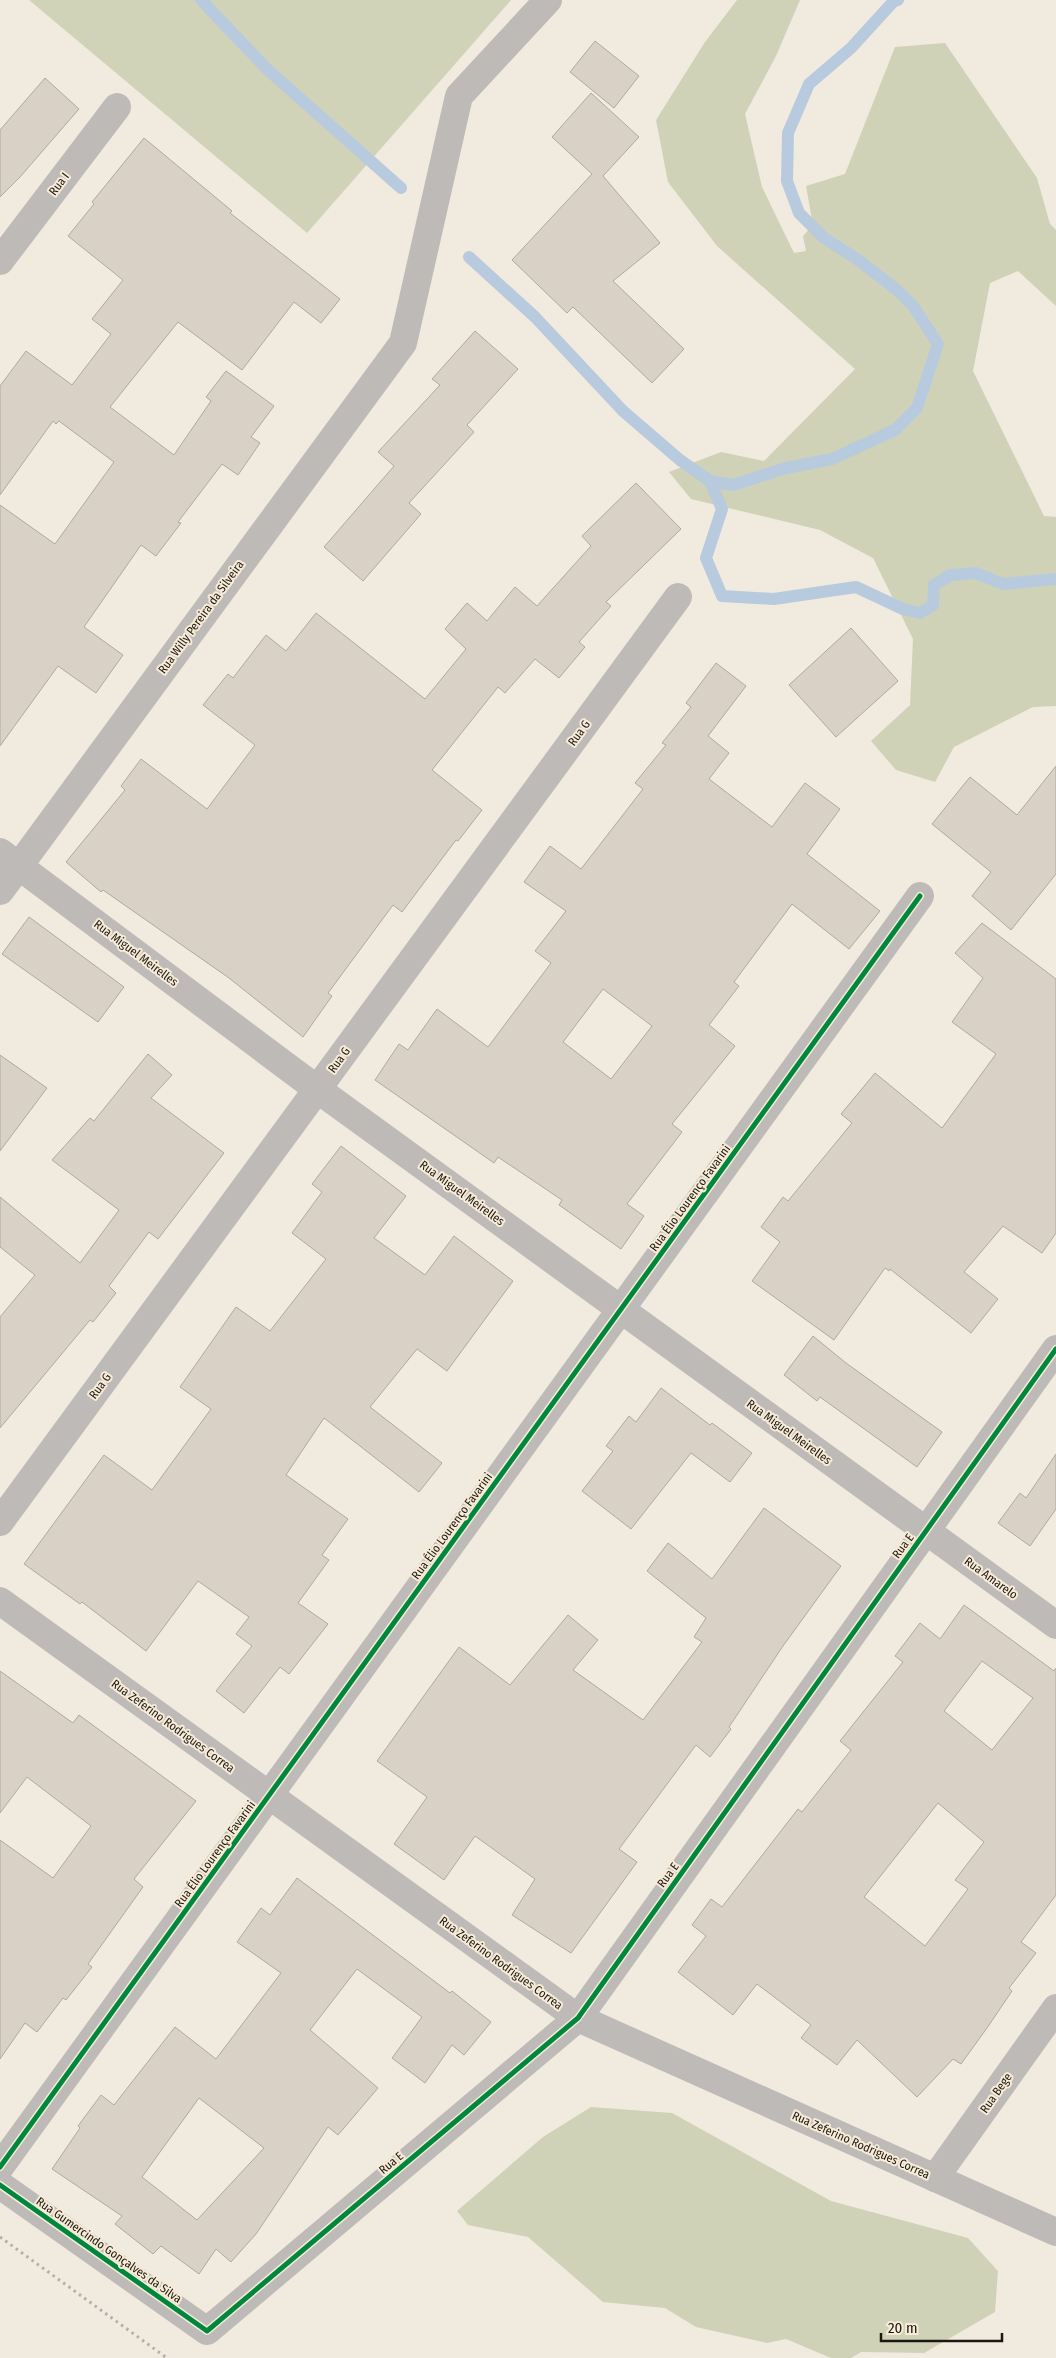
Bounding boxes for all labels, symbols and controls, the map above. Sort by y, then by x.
street label: Rua I [46,170,72,198]
street label: Rua Willy Pereira da Silveira [155,558,247,676]
street label: Rua G [565,717,593,749]
street label: Rua Miguel Meirelles [91,917,181,989]
street label: Rua G [325,1044,353,1076]
street label: Rua Élio Lourenço Favarini [646,1142,733,1254]
street label: Rua Miguel Meirelles [417,1158,507,1228]
street label: Rua G [86,1370,114,1402]
street label: Rua Miguel Meirelles [744,1397,834,1467]
street label: Rua Élio Lourenço Favarini [408,1470,495,1582]
street label: Rua E [889,1531,917,1561]
street label: Rua Amarelo [962,1554,1020,1602]
street label: Rua Zeferino Rodrigues Correa [109,1677,237,1775]
street label: Rua Élio Lourenço Favarini [171,1798,258,1910]
street label: Rua E [654,1860,682,1890]
street label: Rua Zeferino Rodrigues Correa [437,1914,565,2012]
street label: Rua Bege [977,2070,1015,2116]
street label: Rua Zeferino Rodrigues Correa [790,2108,932,2182]
street label: Rua E [376,2149,406,2177]
street label: Rua Gumercindo Gonçalves da Silva [34,2194,185,2306]
scale bar [881,2310,1002,2342]
text: 20 m [888,2319,918,2337]

